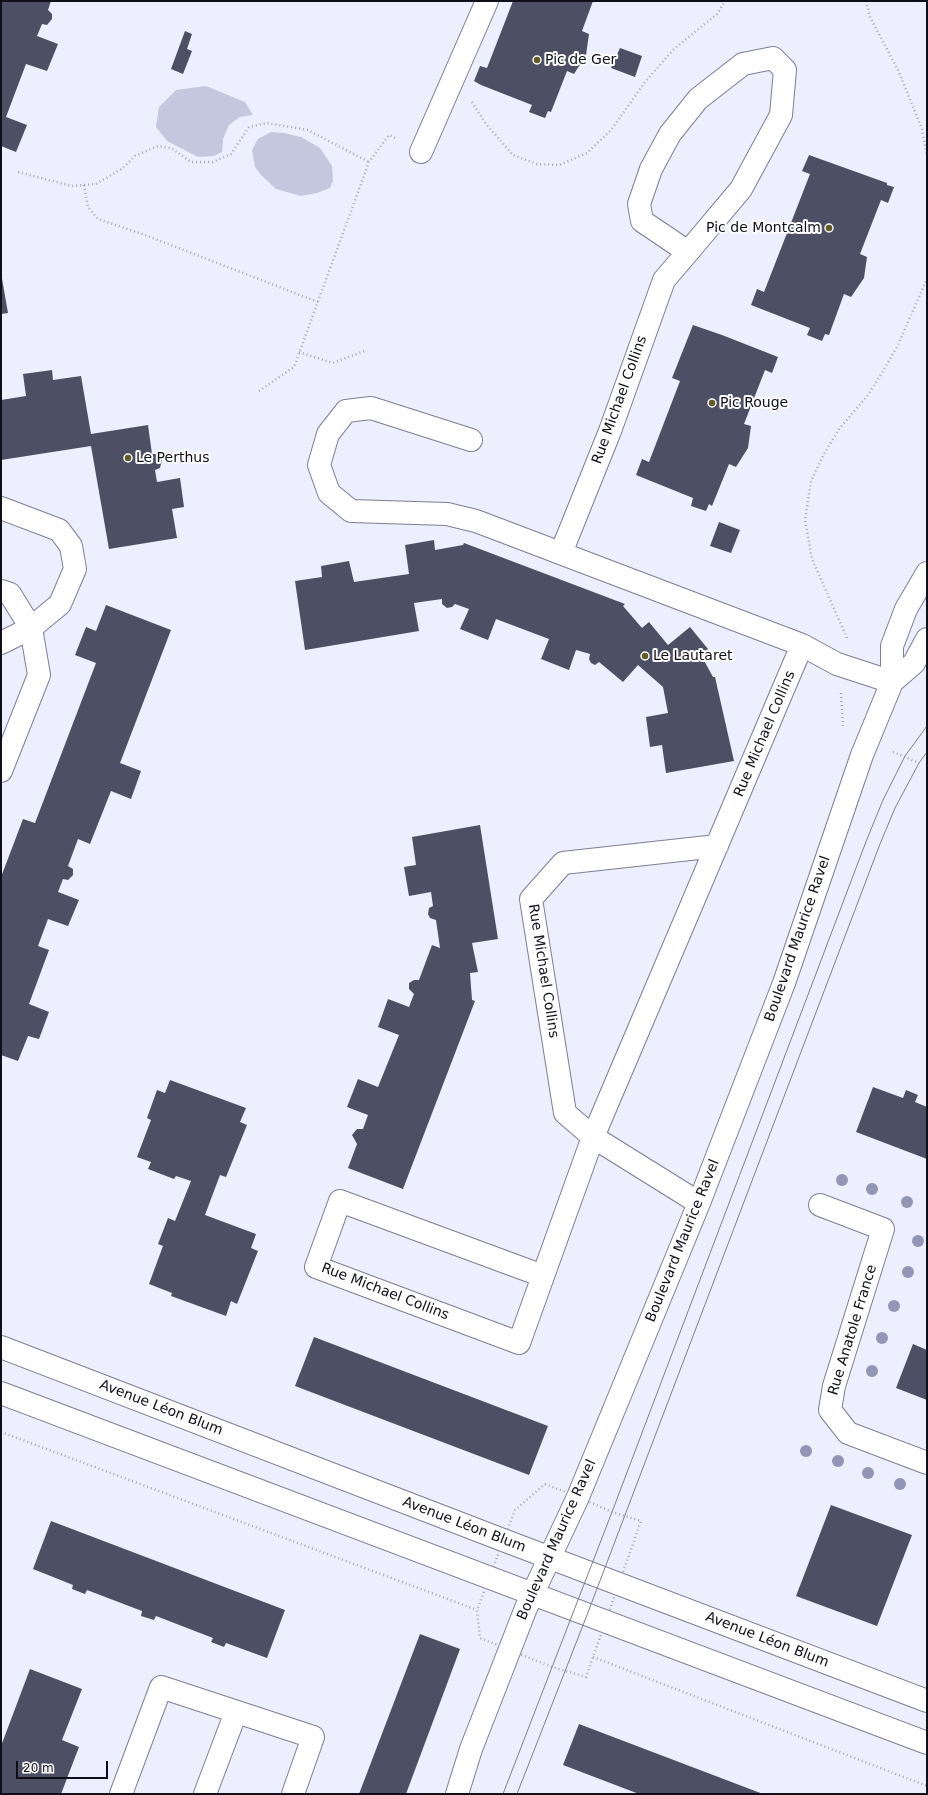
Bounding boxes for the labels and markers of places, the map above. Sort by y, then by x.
place label: Pic de Ger [545,52,616,68]
marker: Pic de Ger [532,55,542,65]
place label: Pic de Montcalm [706,220,821,236]
marker: Pic de Montcalm [824,223,834,233]
place label: Pic Rouge [720,395,788,411]
marker: Pic Rouge [707,398,717,408]
place label: Le Perthus [136,450,209,466]
marker: Le Perthus [123,453,133,463]
place label: Le Lautaret [653,648,732,664]
marker: Le Lautaret [640,651,650,661]

